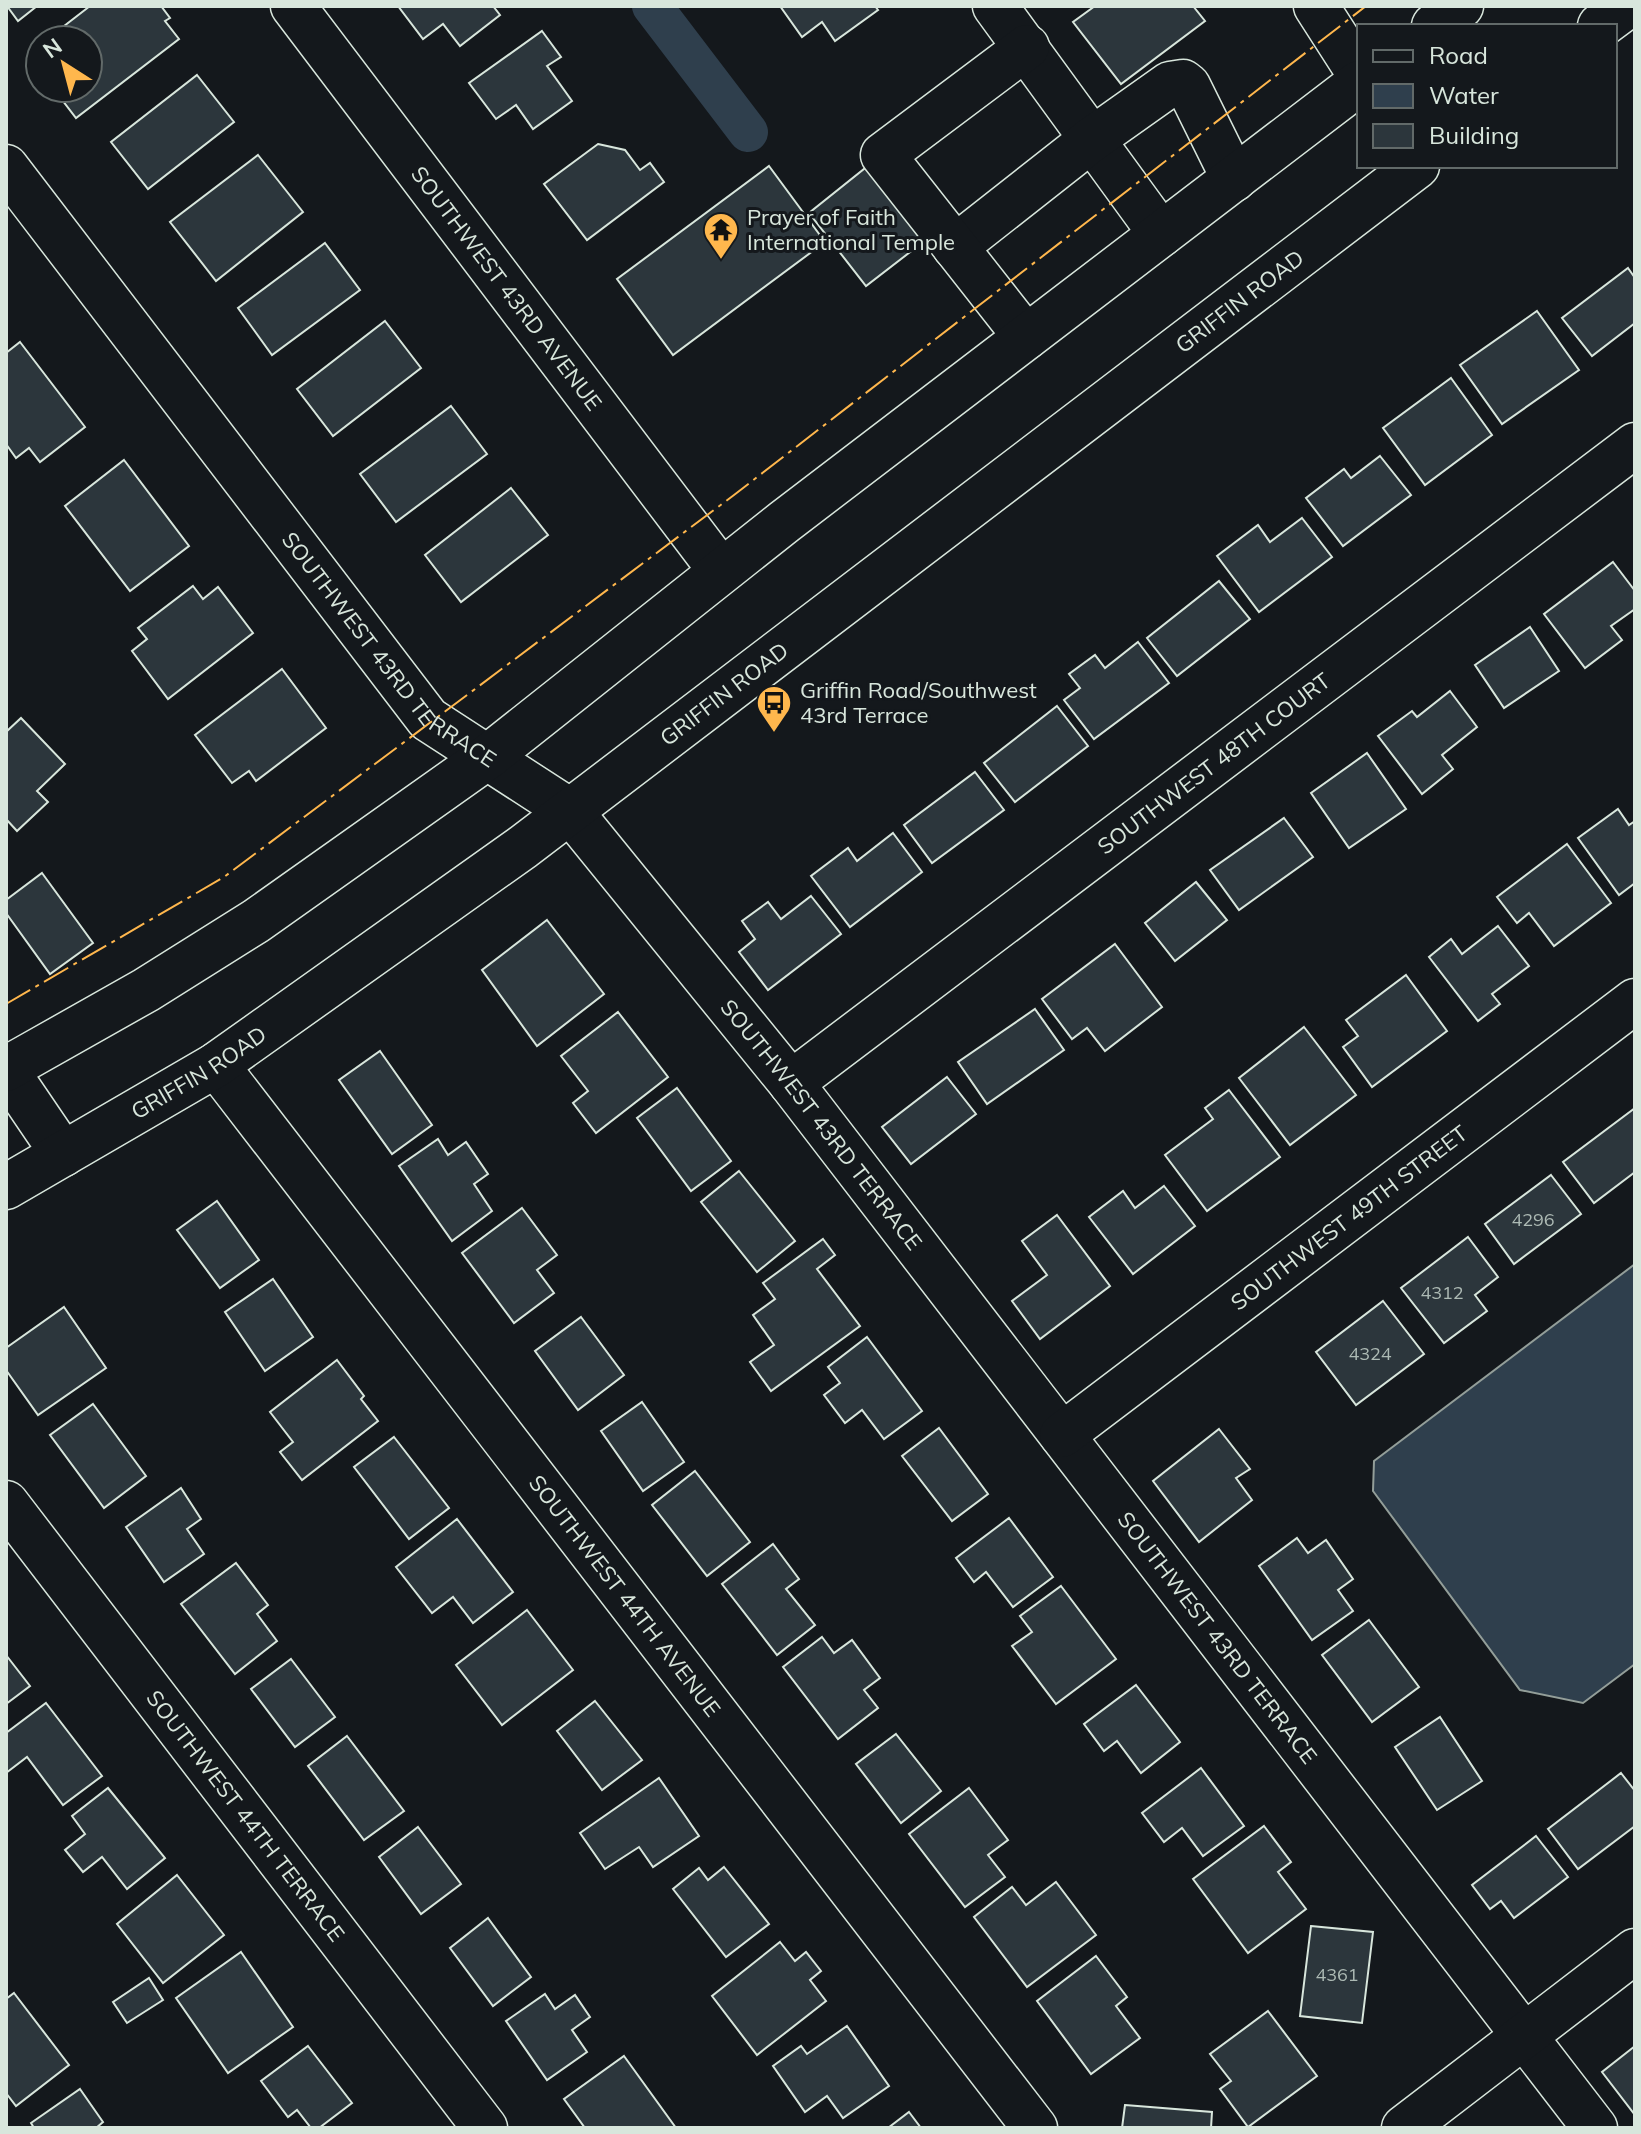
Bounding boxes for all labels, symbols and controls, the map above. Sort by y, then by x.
north arrow [24,24,104,104]
legend [1357,24,1617,168]
text: N [37,32,67,64]
text: Road [1429,40,1488,70]
text: Water [1429,80,1499,110]
text: Building [1429,120,1519,150]
street label: SOUTHWEST 43RD AVENUE [405,161,608,416]
place label: Prayer of Faith International Temple [747,203,955,256]
temple icon: Prayer of Faith International Temple [702,211,740,261]
street label: GRIFFIN ROAD [1170,243,1309,359]
street label: SOUTHWEST 43RD TERRACE [276,526,502,773]
street label: GRIFFIN ROAD [654,636,794,752]
street label: SOUTHWEST 48TH COURT [1092,666,1336,860]
place label: Griffin Road/Southwest 43rd Terrace [800,676,1037,729]
bus stop icon: Griffin Road/Southwest 43rd Terrace [755,684,793,734]
street label: SOUTHWEST 43RD TERRACE [715,994,928,1255]
street label: GRIFFIN ROAD [126,1020,272,1125]
street label: SOUTHWEST 49TH STREET [1225,1119,1473,1316]
house number: 4296 [1511,1208,1555,1231]
house number: 4312 [1420,1281,1464,1304]
house number: 4324 [1348,1342,1392,1365]
street label: SOUTHWEST 44TH AVENUE [523,1469,727,1722]
street label: SOUTHWEST 43RD TERRACE [1112,1506,1323,1769]
street label: SOUTHWEST 44TH TERRACE [141,1684,351,1947]
house number: 4361 [1315,1963,1359,1986]

